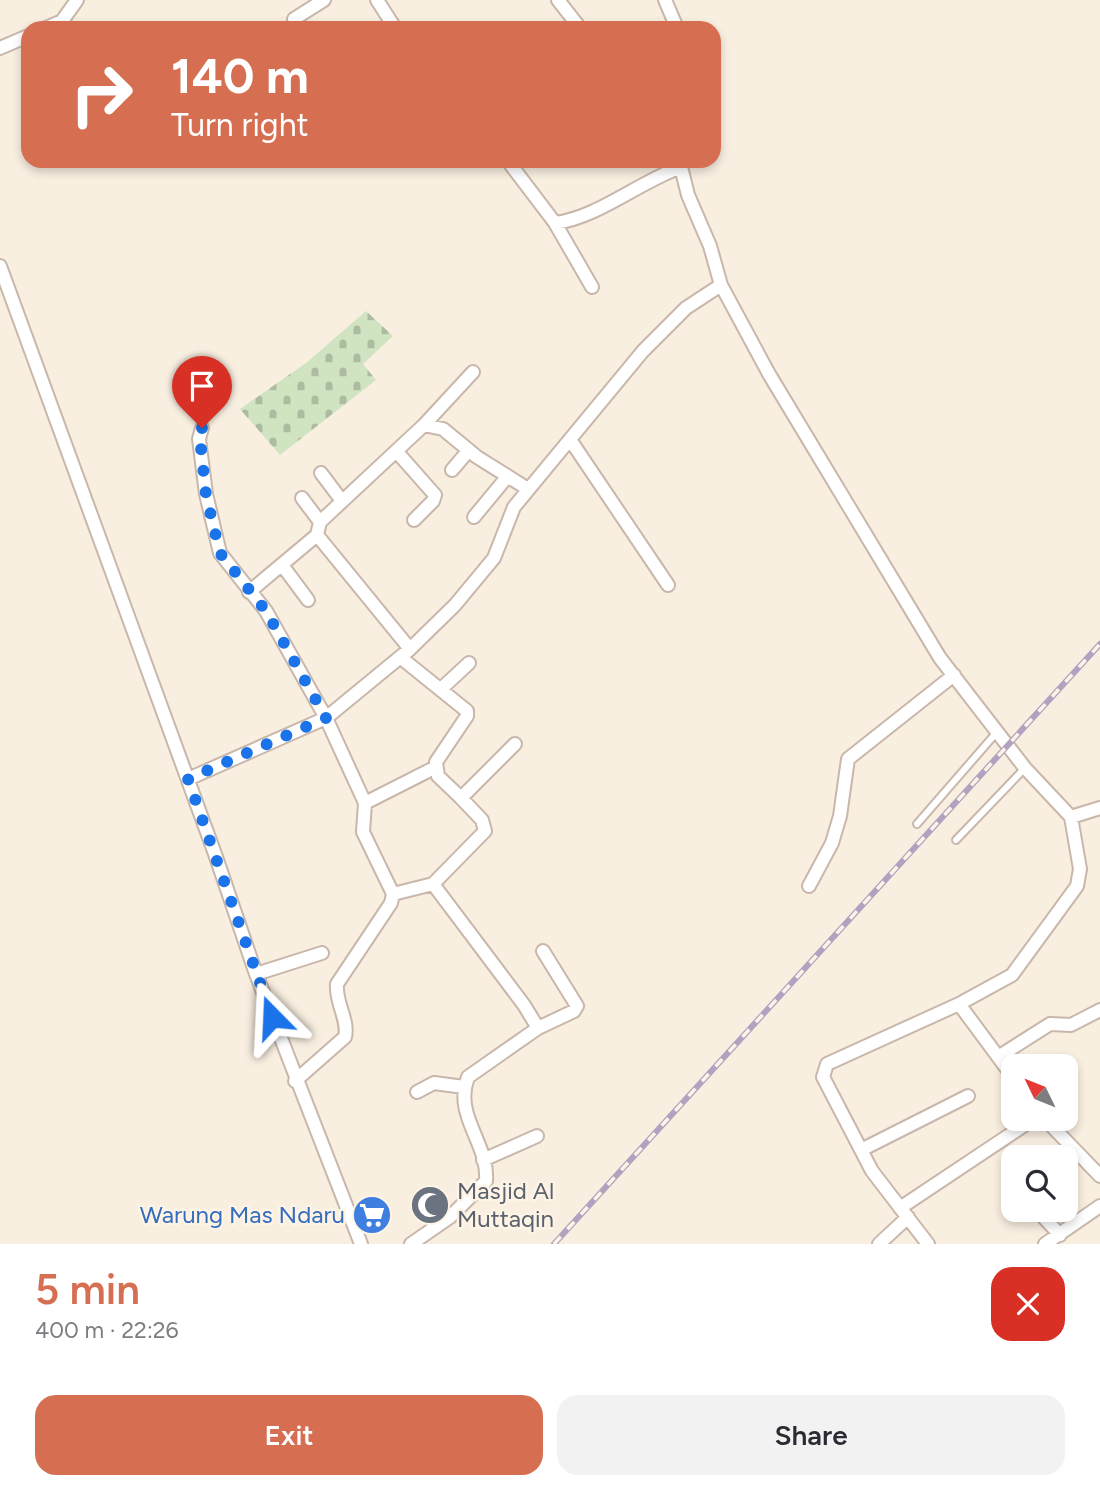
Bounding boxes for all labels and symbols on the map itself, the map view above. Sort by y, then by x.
pin [172,356,232,428]
position arrow [235,980,309,1054]
north arrow [1001,1054,1078,1130]
place label: Masjid Al Muttaqin [457,1176,554,1233]
mosque icon: Masjid Al Muttaqin [409,1184,451,1226]
supermarket icon: Warung Mas Ndaru [351,1194,393,1236]
place label: Warung Mas Ndaru [140,1200,345,1229]

